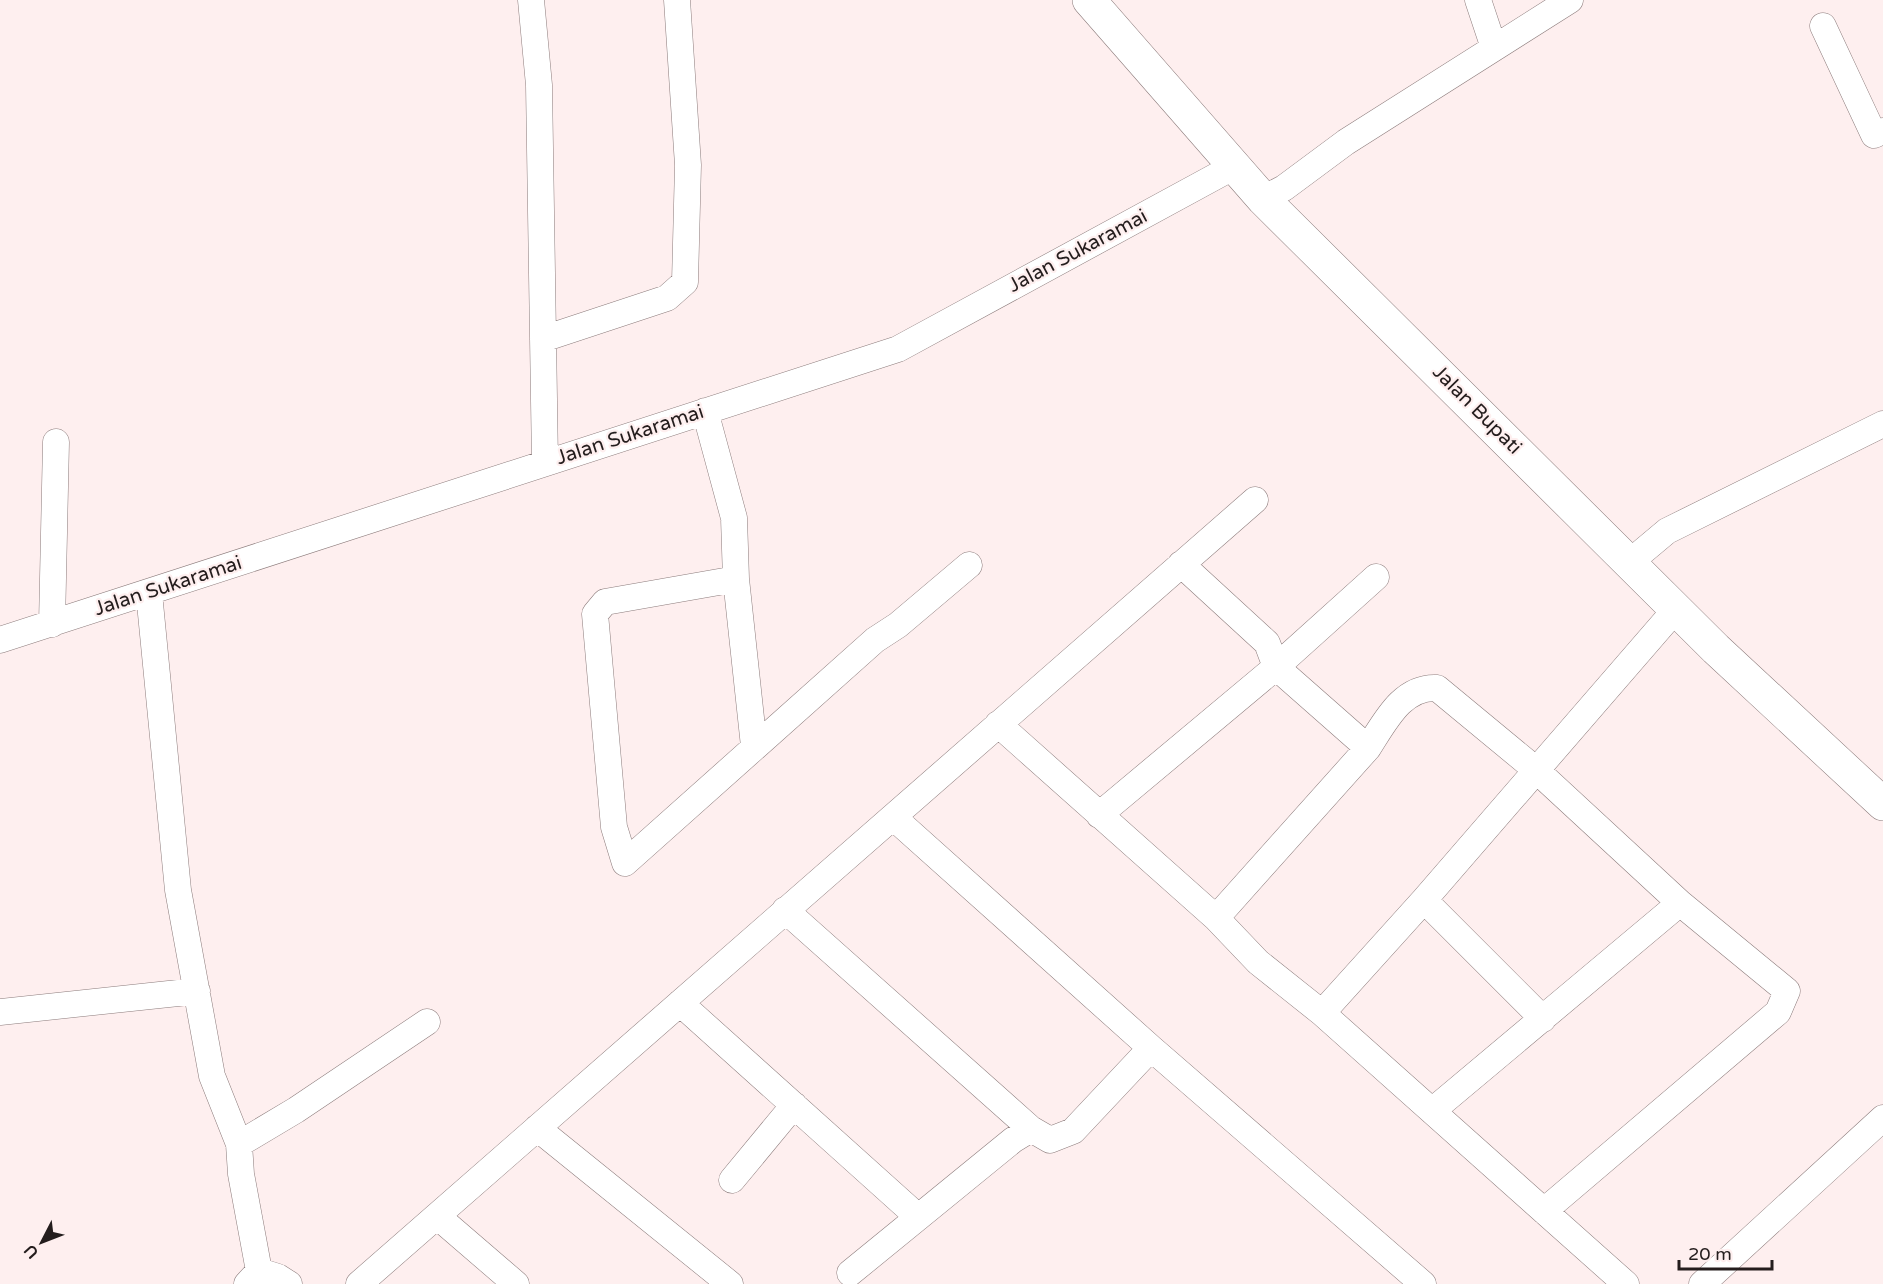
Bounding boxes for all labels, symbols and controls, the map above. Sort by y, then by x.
street label: Jalan Sukaramai [1004,204,1152,298]
street label: Jalan Bupati [1427,360,1527,460]
street label: Jalan Sukaramai [553,400,707,470]
street label: Jalan Sukaramai [91,551,245,621]
north arrow [12,1212,72,1272]
scale bar [1679,1233,1772,1271]
text: U [20,1240,43,1263]
text: 20 m [1688,1243,1732,1265]

